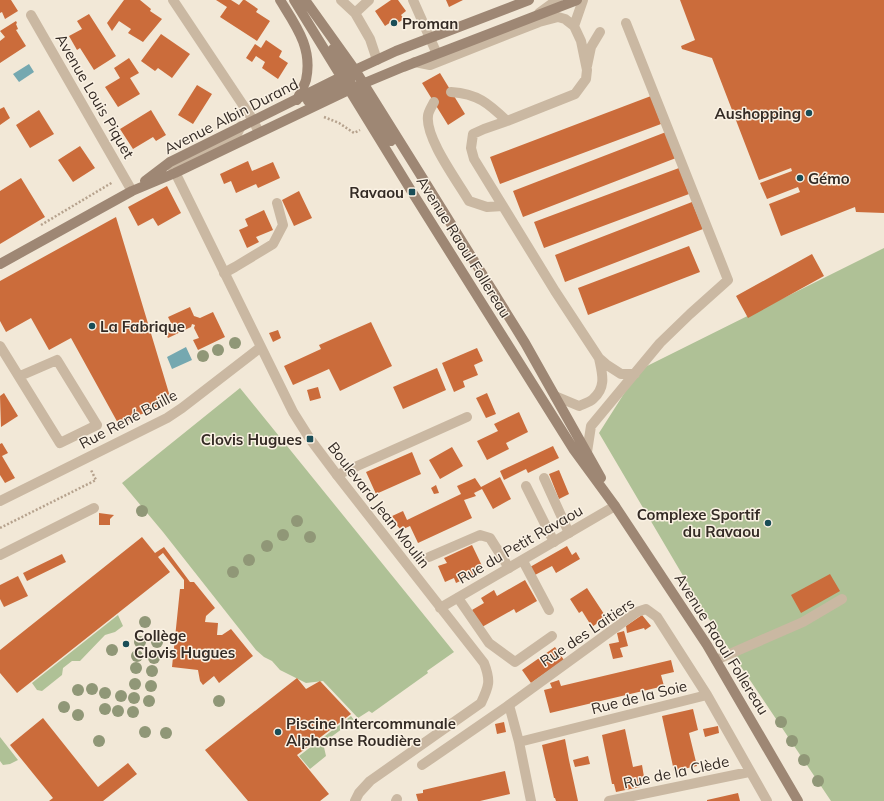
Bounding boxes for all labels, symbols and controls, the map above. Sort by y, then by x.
place label: Proman [402,14,458,33]
marker: Proman [389,18,399,28]
street label: Avenue Louis Piquet [52,30,138,162]
street label: Avenue Albin Durand [161,74,301,158]
place label: Aushopping [714,104,801,123]
marker: Aushopping [804,108,814,118]
place label: Gémo [808,169,850,188]
street label: Avenue Raoul Follereau [413,173,515,321]
marker: Gémo [795,173,805,183]
place label: Ravaou [349,183,404,202]
marker: Ravaou [407,187,417,197]
place label: La Fabrique [100,317,185,336]
marker: La Fabrique [87,321,97,331]
street label: Rue René Baille [76,385,180,453]
place label: Clovis Hugues [201,430,302,449]
marker: Clovis Hugues [305,434,315,444]
street label: Boulevard Jean Moulin [324,438,434,572]
street label: Rue du Petit Ravaou [454,500,586,588]
place label: Complexe Sportif du Ravaou [637,505,760,541]
marker: Complexe Sportif du Ravaou [763,518,773,528]
street label: Avenue Raoul Follereau [671,570,773,718]
street label: Rue des Laitiers [536,593,638,671]
place label: Collège Clovis Hugues [134,626,235,662]
marker: Collège Clovis Hugues [121,639,131,649]
street label: Rue de la Soie [589,676,689,718]
place label: Piscine Intercommunale Alphonse Roudière [286,714,456,750]
marker: Piscine Intercommunale Alphonse Roudière [273,727,283,737]
street label: Rue de la Clède [621,751,731,793]

